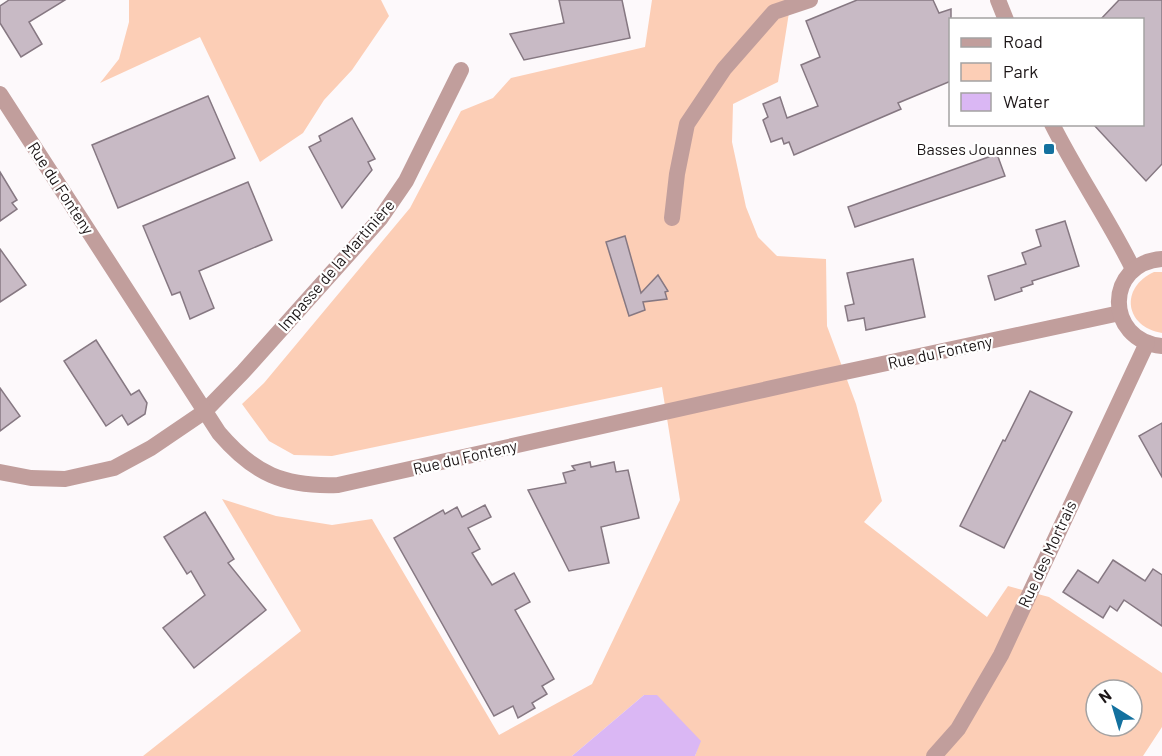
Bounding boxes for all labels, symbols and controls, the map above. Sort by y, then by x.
legend [949,18,1144,126]
text: Road [1003,30,1043,52]
text: Park [1003,60,1038,82]
text: Water [1003,90,1050,112]
street label: Rue du Fonteny [24,138,99,238]
place label: Basses Jouannes [917,139,1037,158]
marker: Basses Jouannes [1042,142,1056,156]
street label: Impasse de la Martinière [273,195,398,334]
street label: Rue du Fonteny [886,331,995,372]
street label: Rue du Fonteny [411,435,519,478]
street label: Rue des Mortrais [1013,497,1080,610]
north arrow [1084,678,1144,738]
text: N [1095,685,1115,706]

